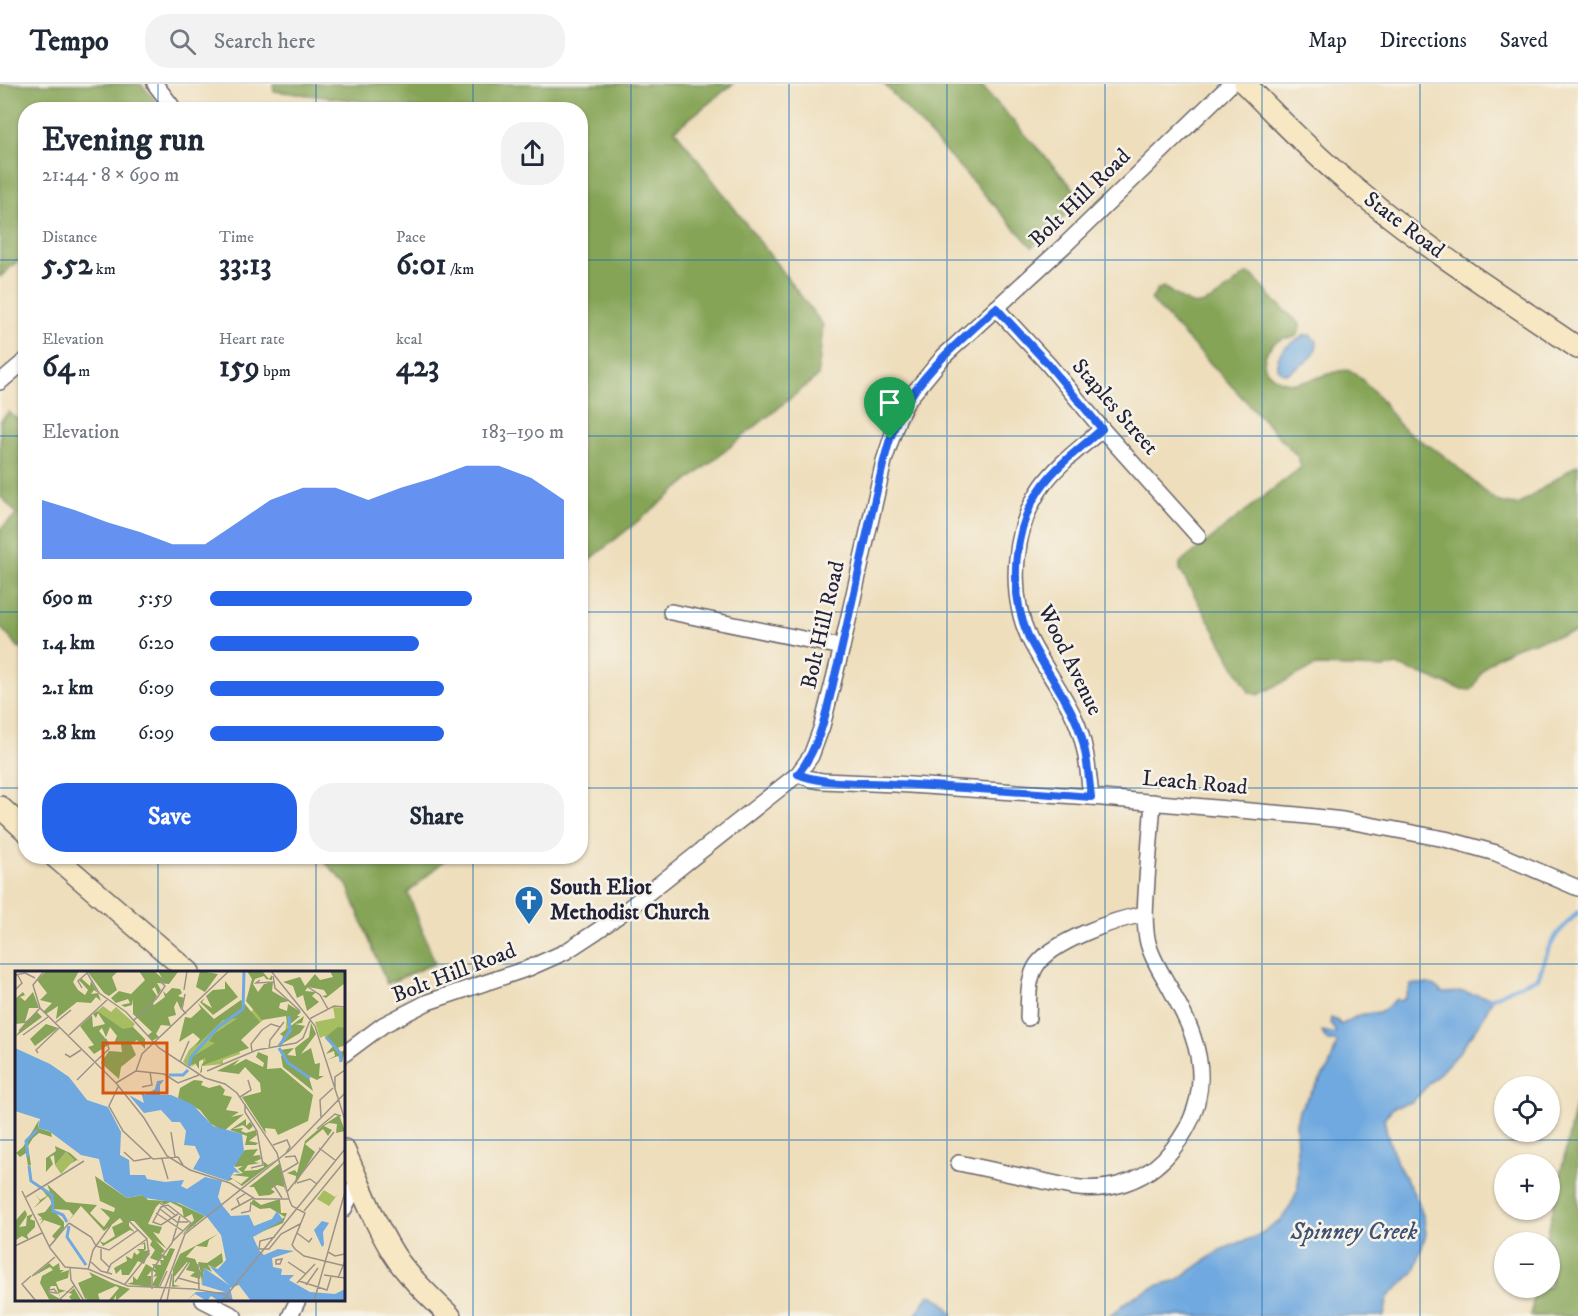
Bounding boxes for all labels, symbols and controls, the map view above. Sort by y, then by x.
search box [145,14,565,68]
text: Tempo [30,24,109,59]
icon: search [166,25,199,58]
text: Search here [214,28,315,55]
text: Map [1308,28,1347,54]
text: Directions [1380,28,1467,54]
text: Saved [1500,28,1548,54]
text: Evening run [42,120,204,161]
button: share [501,122,564,185]
street label: Bolt Hill Road [1024,143,1136,253]
text: 21:44 · 8 × 690 m [42,163,179,188]
street label: State Road [1358,186,1450,264]
text: Distance [42,227,97,247]
text: Time [219,227,254,247]
text: Pace [396,227,426,247]
text: 5.52 [42,247,92,284]
text: 33:13 [219,247,271,284]
text: 6:01 [396,247,446,284]
text: km [92,259,116,279]
text: /km [446,259,474,279]
text: Elevation [42,329,104,349]
text: Heart rate [219,329,285,349]
text: kcal [396,329,422,349]
text: 64 [42,349,75,386]
text: 159 [219,349,260,386]
text: 423 [396,349,439,386]
street label: Staples Street [1066,353,1164,461]
text: m [75,361,90,381]
text: bpm [260,361,291,381]
pin [864,377,915,439]
icon: arrive [873,386,906,419]
text: Elevation [42,420,119,445]
text: 183–190 m [481,420,564,445]
street label: Bolt Hill Road [795,558,851,692]
text: 690 m [42,586,92,611]
text: 5:59 [138,586,173,611]
street label: Wood Avenue [1031,599,1108,720]
text: 1.4 km [42,631,95,656]
text: 6:20 [138,631,174,656]
text: 2.1 km [42,676,93,701]
text: 6:09 [138,676,174,701]
text: 2.8 km [42,721,96,746]
text: 6:09 [138,721,174,746]
street label: Leach Road [1141,765,1249,801]
button: Save [42,783,297,852]
button: Share [309,783,564,852]
place label: South Eliot Methodist Church [550,874,710,926]
church icon: South Eliot Methodist Church [513,884,545,926]
street label: Bolt Hill Road [388,937,520,1009]
inset map [15,971,345,1301]
map controls [1494,1076,1560,1298]
button: locate [1494,1076,1560,1142]
button: + [1494,1154,1560,1220]
water label: Spinney Creek [1289,1217,1418,1247]
button: − [1494,1232,1560,1298]

